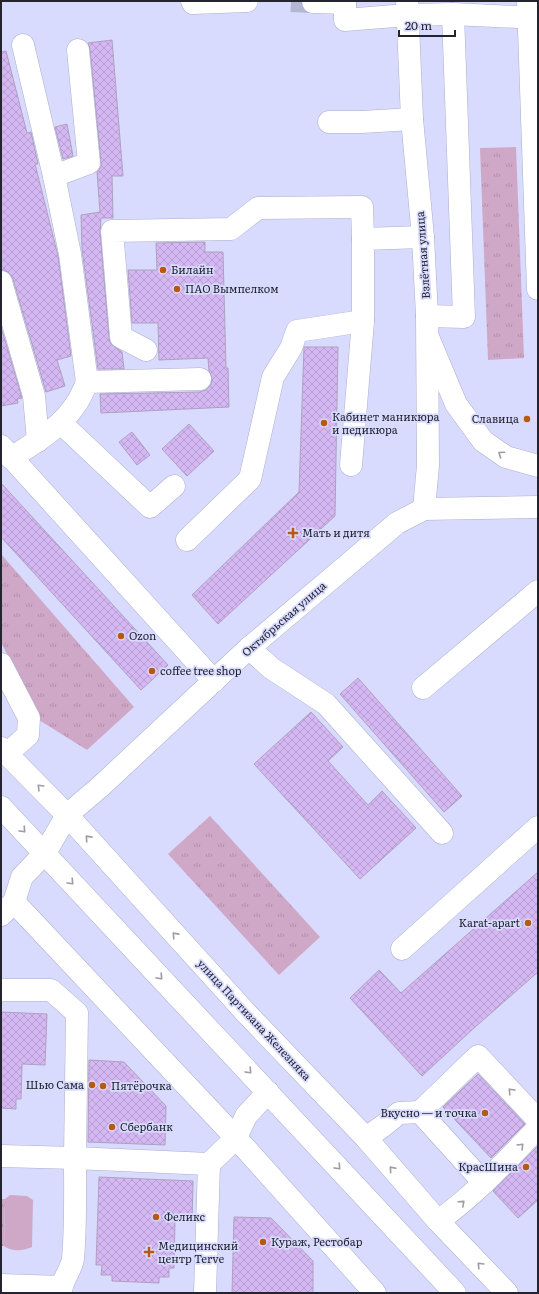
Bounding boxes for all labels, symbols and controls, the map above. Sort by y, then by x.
scale bar [399,12,455,38]
text: 20 m [405,16,432,34]
street label: Взлётная улица [411,211,433,299]
place label: Билайн [171,261,214,277]
marker: Билайн [158,265,168,275]
place label: ПАО Вымпелком [185,280,279,296]
marker: ПАО Вымпелком [172,284,182,294]
place label: Кабинет маникюра и педикюра [332,408,439,437]
place label: Славица [472,410,519,426]
marker: Славица [522,414,532,424]
marker: Кабинет маникюра и педикюра [319,418,329,428]
one-way arrow [499,452,506,459]
place label: Мать и дитя [302,524,370,540]
marker: Мать и дитя [287,527,299,539]
street label: Октябрьская улица [238,577,329,659]
place label: Ozon [129,627,156,643]
marker: Ozon [116,631,126,641]
place label: coffee tree shop [160,662,242,678]
marker: coffee tree shop [147,666,157,676]
one-way arrow [37,784,45,792]
one-way arrow [18,825,26,833]
one-way arrow [85,835,93,843]
one-way arrow [66,877,74,885]
place label: Karat-apart [459,914,521,930]
marker: Karat-apart [523,918,533,928]
one-way arrow [173,932,180,939]
street label: улица Партизана Железняка [194,955,315,1083]
one-way arrow [155,972,162,979]
one-way arrow [244,1066,252,1074]
place label: Шью Сама [26,1076,84,1092]
place label: Пятёрочка [111,1077,172,1093]
marker: Шью Сама [87,1080,97,1090]
marker: Пятёрочка [98,1081,108,1091]
one-way arrow [508,1088,516,1096]
place label: Вкусно — и точка [380,1104,477,1120]
marker: Вкусно — и точка [480,1108,490,1118]
place label: Сбербанк [120,1118,173,1134]
marker: Сбербанк [107,1122,117,1132]
one-way arrow [516,1143,524,1151]
place label: КрасШина [458,1158,518,1174]
one-way arrow [333,1162,340,1169]
marker: КрасШина [521,1162,531,1172]
one-way arrow [390,1166,397,1173]
one-way arrow [457,1200,465,1208]
place label: Феликс [164,1208,205,1224]
marker: Феликс [151,1212,161,1222]
place label: Кураж, Рестобар [271,1233,363,1249]
place label: Медицинский центр Terve [158,1237,238,1266]
marker: Кураж, Рестобар [258,1237,268,1247]
marker: Медицинский центр Terve [143,1246,155,1258]
one-way arrow [477,1262,485,1270]

